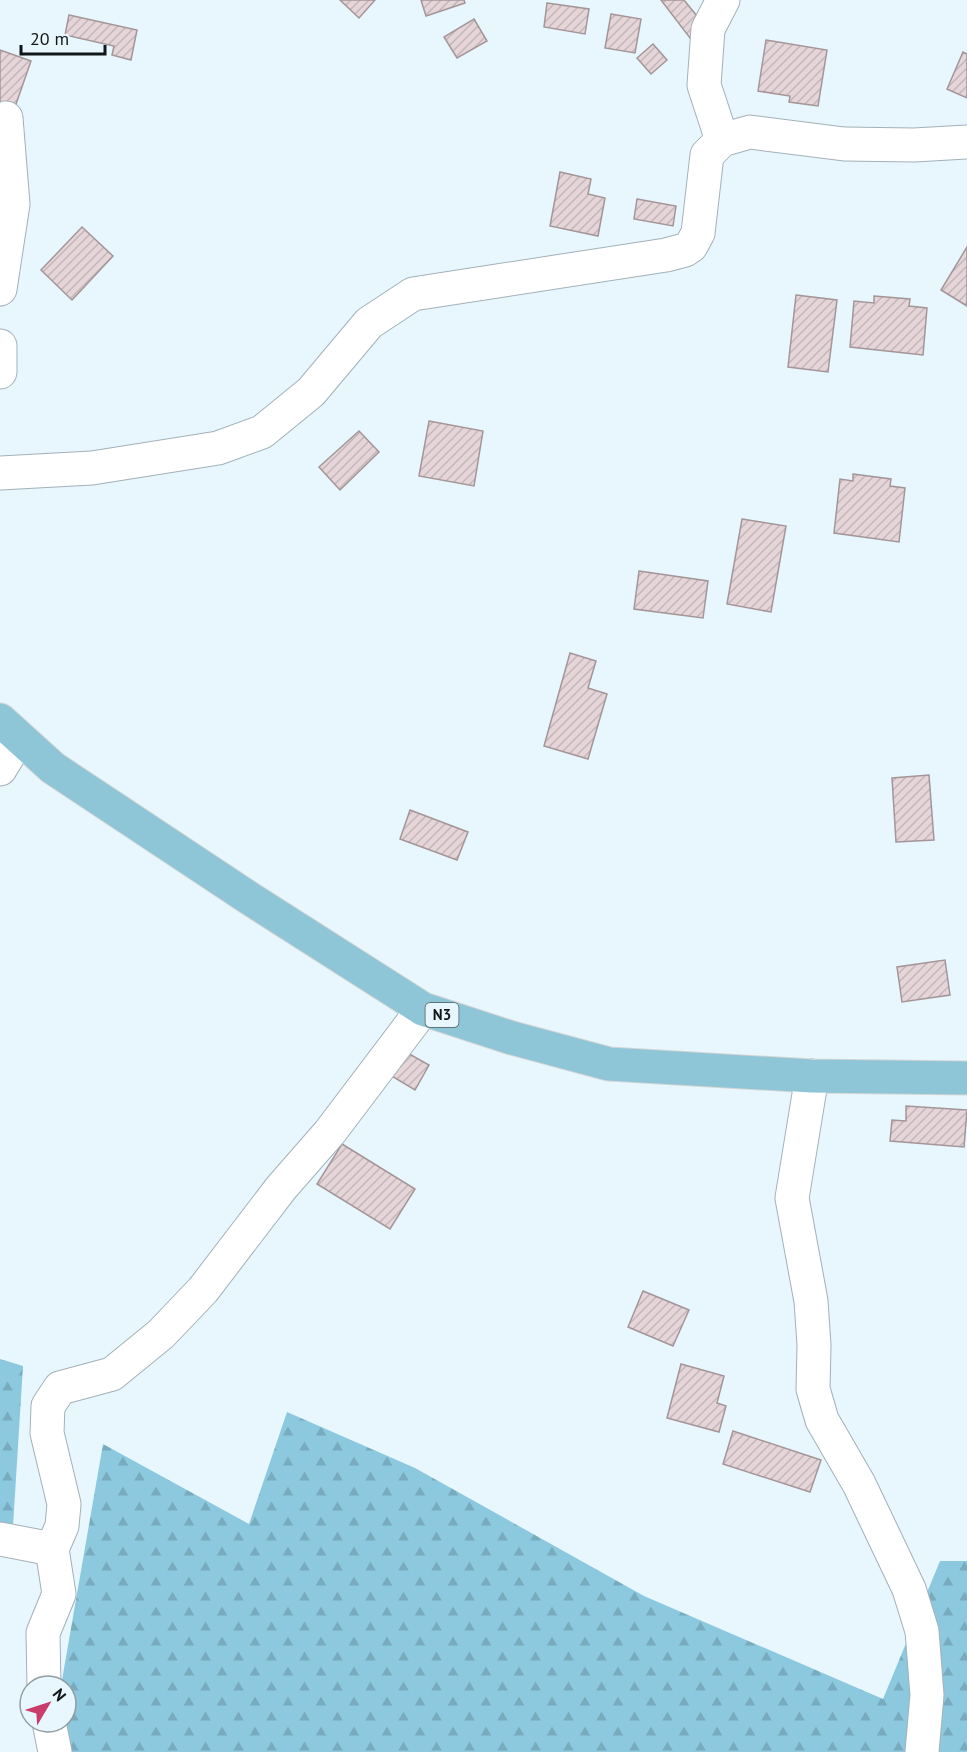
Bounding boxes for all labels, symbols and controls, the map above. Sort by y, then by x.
scale bar [21,18,105,56]
text: 20 m [30,27,69,50]
road number: N3 [426,1003,458,1027]
north arrow [18,1674,78,1734]
text: N [49,1684,71,1705]

